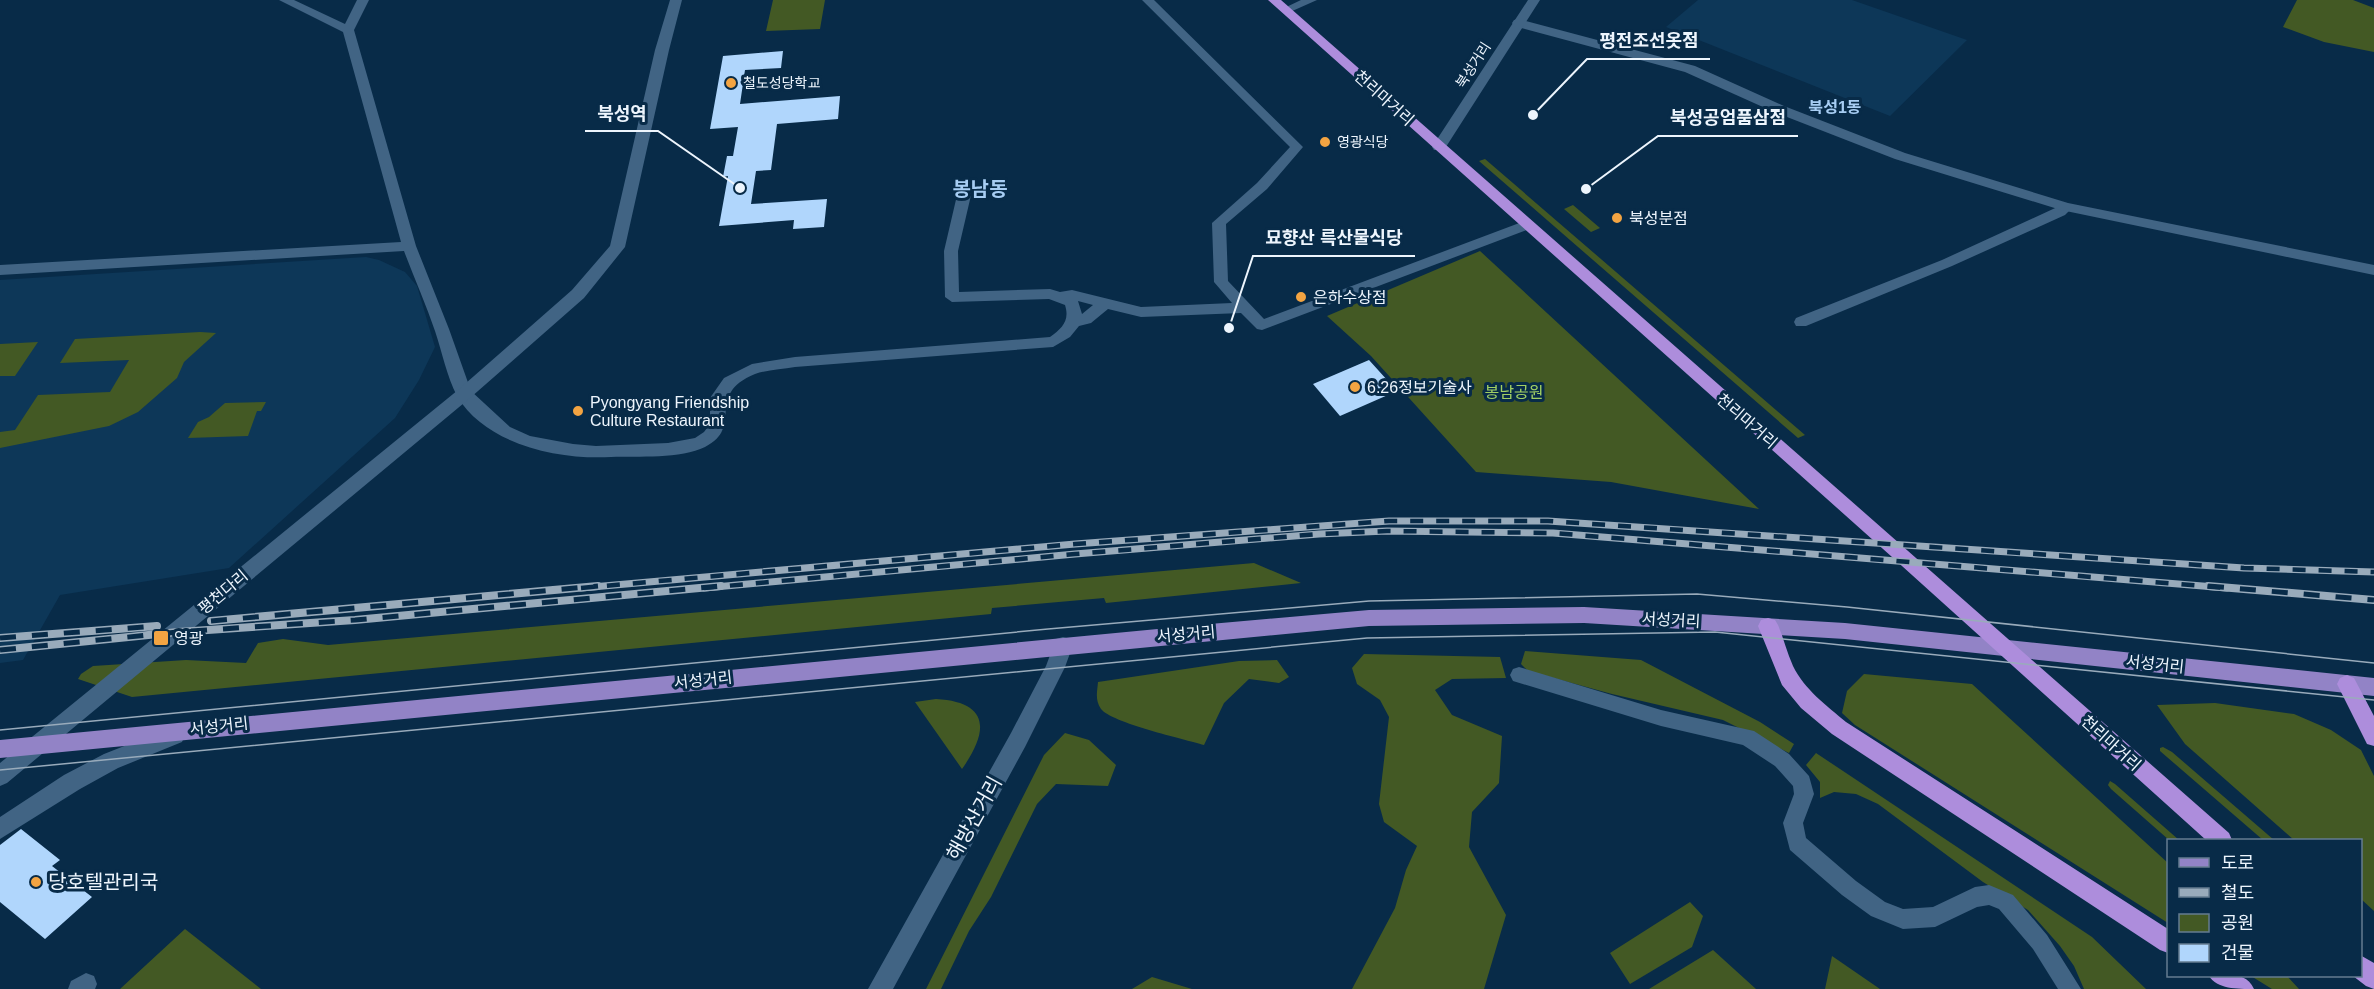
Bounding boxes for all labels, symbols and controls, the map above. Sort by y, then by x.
callout: 평전조선옷점 [1587,23,1710,59]
text: 평전조선옷점 [1599,31,1699,51]
street label: 북성거리 [1452,39,1494,91]
street label: 천리마거리 [1351,67,1417,129]
place label: 철도성당학교 [743,75,820,91]
marker: 철도성당학교 [724,76,738,90]
callout: 북성역 [585,95,658,131]
district label: 북성1동 [1808,99,1862,116]
callout: 북성공엄품삼점 [1658,100,1798,136]
text: 북성역 [597,104,647,124]
text: 북성공엄품삼점 [1670,108,1786,128]
place label: 영광식당 [1337,134,1389,150]
marker: 영광식당 [1318,135,1332,149]
district label: 봉남동 [952,178,1008,200]
place label: 북성분점 [1629,210,1688,227]
marker: 북성분점 [1610,211,1624,225]
callout: 묘향산 륵산물식당 [1253,220,1415,256]
text: 묘향산 륵산물식당 [1265,228,1403,248]
place label: 은하수상점 [1313,289,1387,306]
marker: 은하수상점 [1294,290,1308,304]
place label: 6.26정보기술사 [1367,379,1472,396]
marker: 6.26정보기술사 [1348,380,1362,394]
park label: 봉남공원 [1485,384,1543,401]
street label: 천리마거리 [1714,390,1780,452]
place label: Pyongyang Friendship Culture Restaurant [590,394,749,429]
marker: Pyongyang Friendship Culture Restaurant [571,404,585,418]
street label: 평천다리 [195,567,251,617]
street label: 서성거리 [1641,610,1701,630]
street label: 서성거리 [1156,623,1216,645]
marker: 영광 [152,629,170,647]
place label: 영광 [174,630,204,647]
street label: 서성거리 [2125,652,2185,676]
street label: 서성거리 [673,668,733,692]
street label: 천리마거리 [2078,712,2144,774]
street label: 서성거리 [189,714,249,738]
street label: 해방산거리 [942,772,1006,864]
legend [2167,839,2362,977]
text: 도로 [2221,853,2254,873]
place label: 당호텔관리국 [48,871,158,893]
marker: 당호텔관리국 [29,875,43,889]
text: 철도 [2221,883,2254,903]
text: 공원 [2221,913,2254,933]
text: 건물 [2221,943,2254,963]

